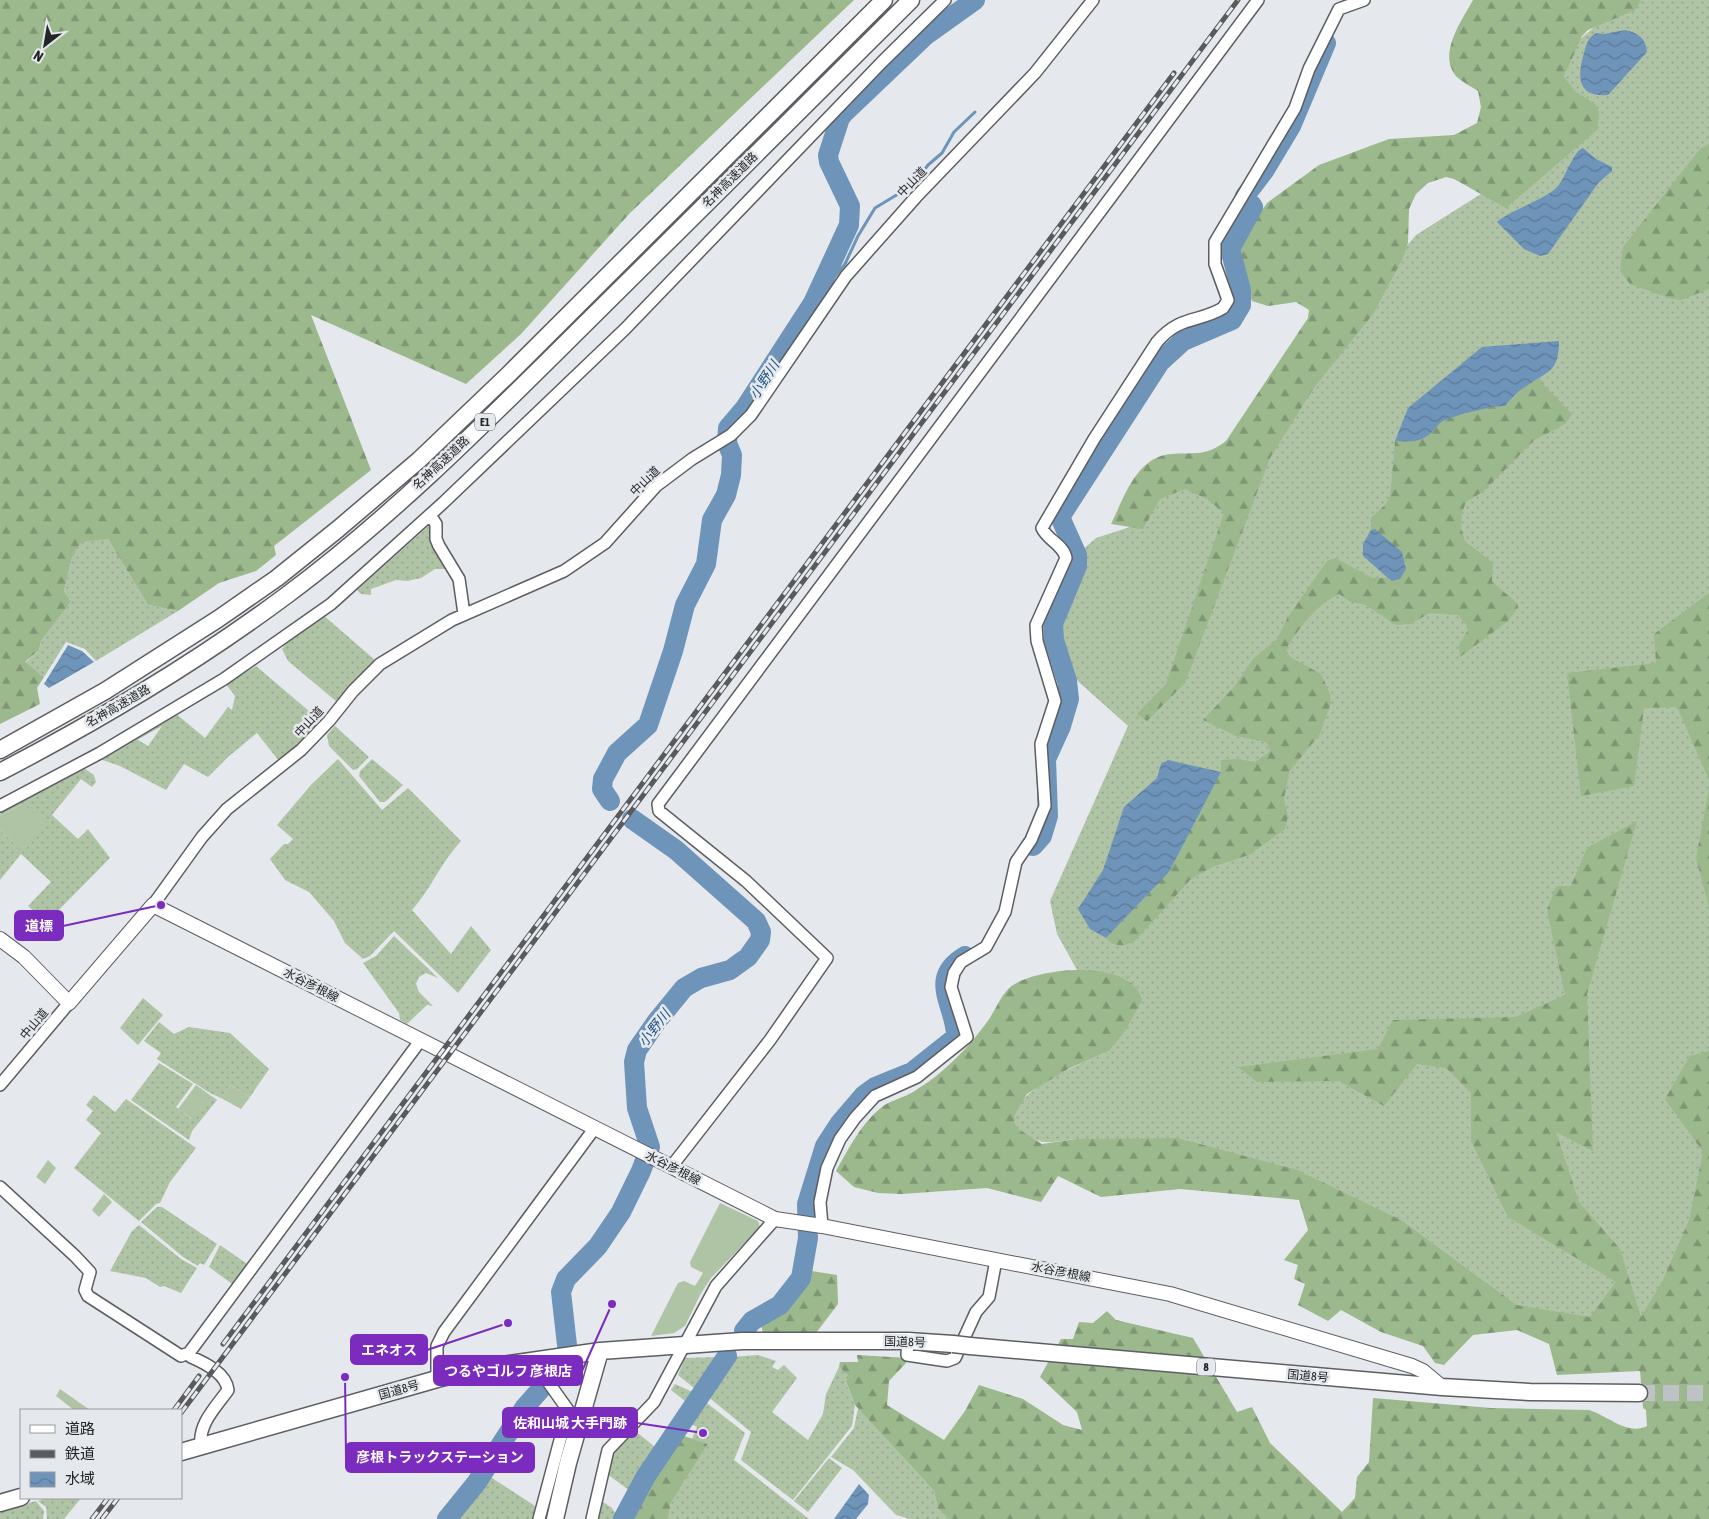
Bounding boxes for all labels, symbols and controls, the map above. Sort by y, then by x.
north arrow [20,20,70,70]
text: N [31,47,46,65]
street label: 名神高速道路 [700,150,760,210]
street label: 中山道 [894,164,930,200]
water label: 小野川 [746,356,783,402]
road number: E1 [475,414,495,431]
street label: 名神高速道路 [410,433,472,493]
street label: 中山道 [627,463,663,499]
street label: 名神高速道路 [83,682,153,730]
street label: 中山道 [292,704,326,740]
callout: 道標 [15,911,63,940]
text: 道標 [25,918,53,934]
street label: 水谷彦根線 [281,965,341,1005]
water label: 小野川 [635,1005,674,1049]
street label: 中山道 [17,1006,51,1042]
street label: 水谷彦根線 [643,1148,703,1188]
street label: 水谷彦根線 [1030,1259,1092,1285]
street label: 国道8号 [884,1334,926,1350]
callout: エネオス [351,1335,427,1364]
text: エネオス [361,1342,417,1358]
callout: つるやゴルフ 彦根店 [434,1356,582,1385]
road number: 8 [1197,1358,1215,1375]
text: つるやゴルフ 彦根店 [444,1363,572,1379]
street label: 国道8号 [1287,1367,1329,1385]
street label: 国道8号 [377,1378,421,1402]
callout: 佐和山城 大手門跡 [503,1408,637,1437]
legend [20,1409,182,1499]
text: 佐和山城 大手門跡 [513,1415,627,1431]
text: 道路 [65,1420,95,1437]
callout: 彦根トラックステーション [346,1443,534,1472]
text: 鉄道 [65,1445,95,1462]
text: 彦根トラックステーション [356,1449,524,1465]
text: 水域 [65,1470,95,1487]

